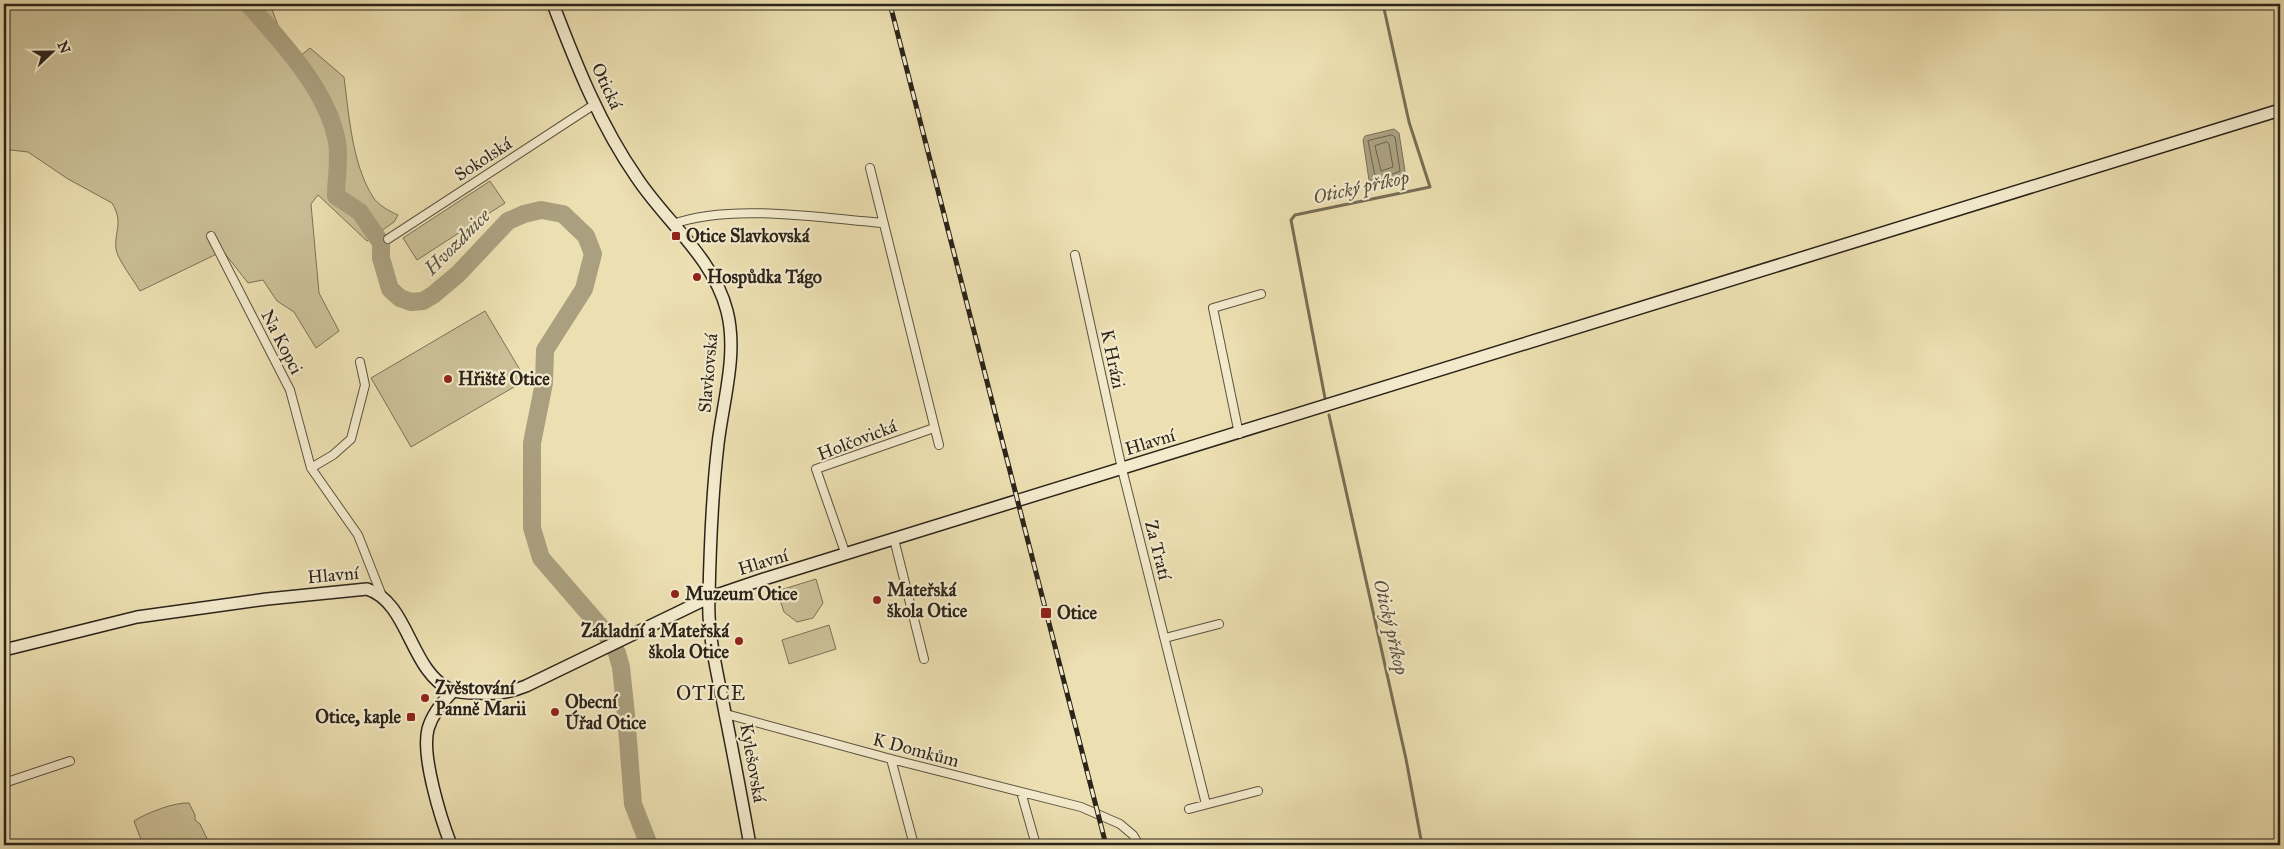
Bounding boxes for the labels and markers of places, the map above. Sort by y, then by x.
place label: Otice Slavkovská [686,225,810,247]
marker: Otice Slavkovská [670,230,682,242]
place label: Hospůdka Tágo [707,266,822,289]
marker: Hospůdka Tágo [691,271,703,283]
place label: Hřiště Otice [458,368,550,390]
marker: Hřiště Otice [442,373,454,385]
place label: Mateřská škola Otice [887,579,968,622]
place label: Muzeum Otice [685,583,798,605]
marker: Muzeum Otice [669,588,681,600]
marker: Mateřská škola Otice [871,594,883,606]
place label: Otice [1057,602,1098,624]
marker: Otice [1039,606,1053,620]
place label: Základní a Mateřská škola Otice [581,620,730,663]
marker: Základní a Mateřská škola Otice [733,635,745,647]
place label: Zvěstování Panně Marii [435,677,527,720]
place label: Obecní Úřad Otice [565,691,647,734]
marker: Zvěstování Panně Marii [419,692,431,704]
place label: Otice, kaple [315,706,401,729]
marker: Obecní Úřad Otice [549,706,561,718]
marker: Otice, kaple [405,711,417,723]

